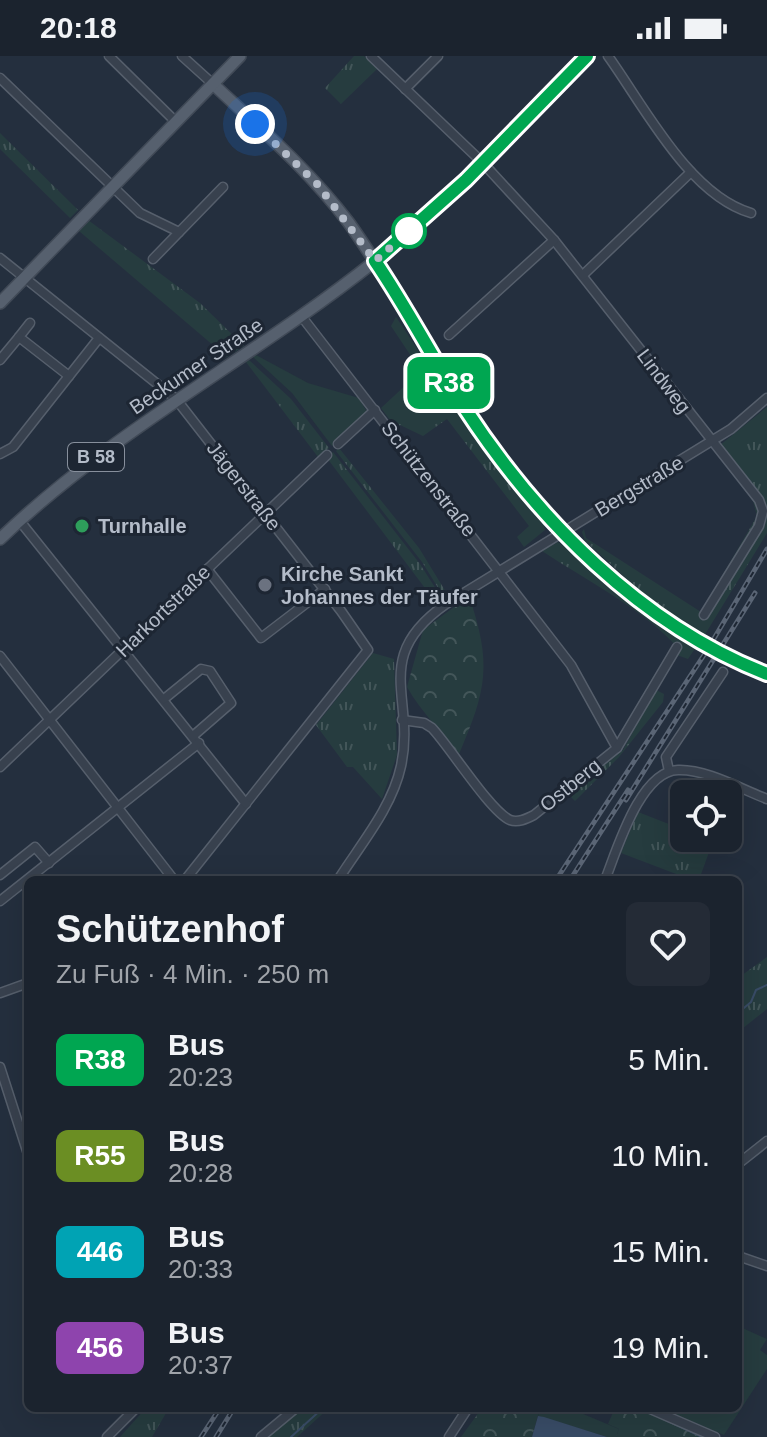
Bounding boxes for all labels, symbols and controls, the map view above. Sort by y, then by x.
text: 20:18 [40,11,117,44]
your location [235,104,275,144]
unlabelled marker [392,214,426,248]
street label: Beckumer Straße [125,313,267,419]
street label: Lindweg [633,345,695,417]
line badge: R38 [403,357,495,409]
text: R38 [423,367,475,398]
street label: Schützenstraße [377,417,481,541]
street label: Jägerstraße [202,437,286,535]
road number: B 58 [68,443,124,471]
street label: Bergstraße [591,451,687,521]
place label: Turnhalle [98,515,187,537]
marker: Turnhalle [73,517,91,535]
street label: Harkortstraße [111,561,215,661]
place label: Kirche Sankt Johannes der Täufer [281,563,478,608]
marker: Kirche Sankt Johannes der Täufer [256,576,274,594]
street label: Ostberg [535,754,605,816]
map controls [670,780,742,852]
button: locate [670,780,742,852]
button: heart [626,902,710,986]
text: Schützenhof [56,908,284,950]
text: Zu Fuß · 4 Min. · 250 m [56,959,329,989]
text: Bus [168,1028,225,1061]
text: 5 Min. [628,1043,710,1076]
text: R38 [74,1044,126,1075]
text: 20:23 [168,1062,233,1092]
text: Bus [168,1124,225,1157]
text: 10 Min. [612,1139,710,1172]
text: R55 [74,1140,126,1171]
text: 20:28 [168,1158,233,1188]
text: Bus [168,1220,225,1253]
text: 15 Min. [612,1235,710,1268]
text: 446 [77,1236,123,1267]
text: 20:33 [168,1254,233,1284]
text: Bus [168,1316,225,1349]
text: 19 Min. [612,1331,710,1364]
text: 456 [77,1332,123,1363]
text: 20:37 [168,1350,233,1380]

